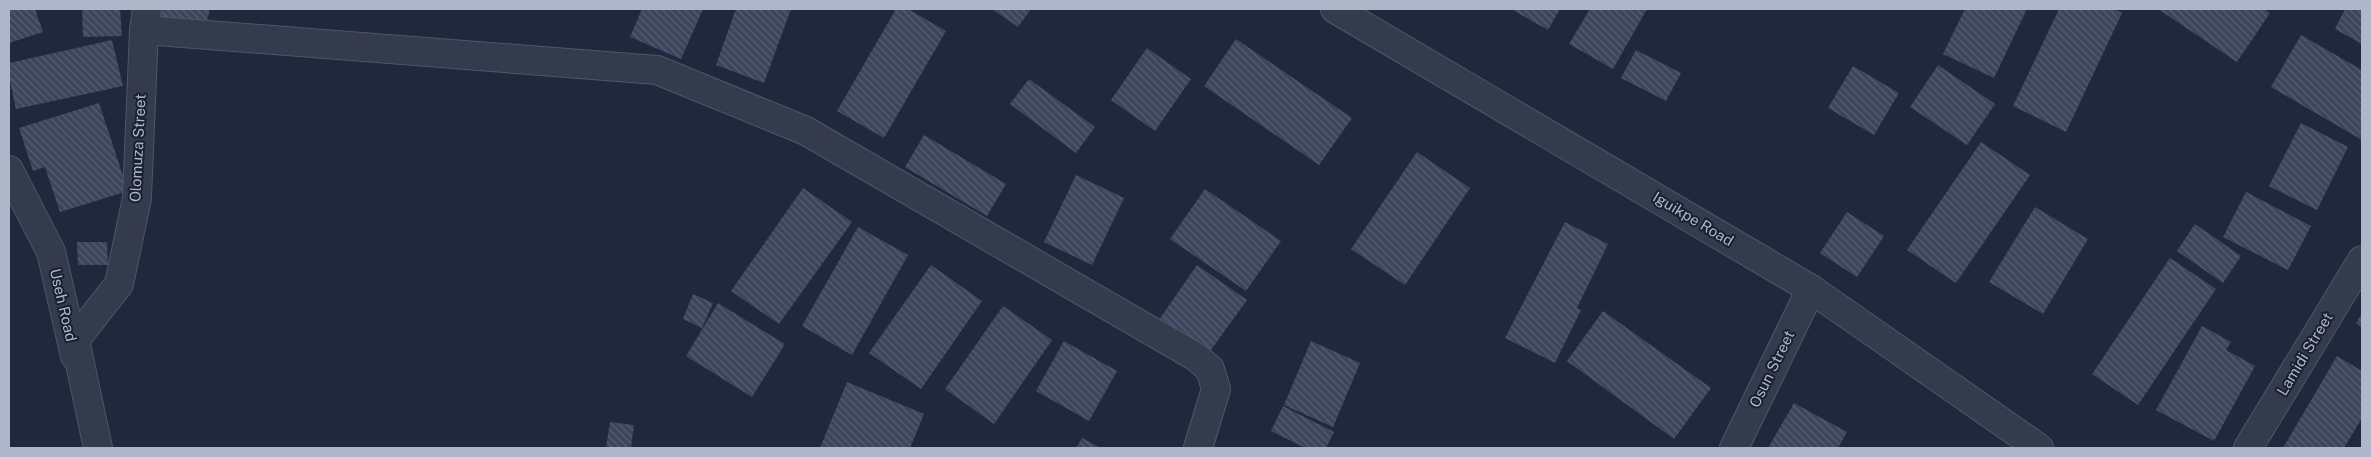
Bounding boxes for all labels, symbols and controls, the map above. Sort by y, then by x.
street label: Olomuza Street [126,93,149,202]
street label: Iguikpe Road [1650,188,1737,249]
street label: Useh Road [47,267,80,343]
street label: Lamidi Street [2273,309,2336,398]
street label: Osun Street [1746,327,1798,410]

